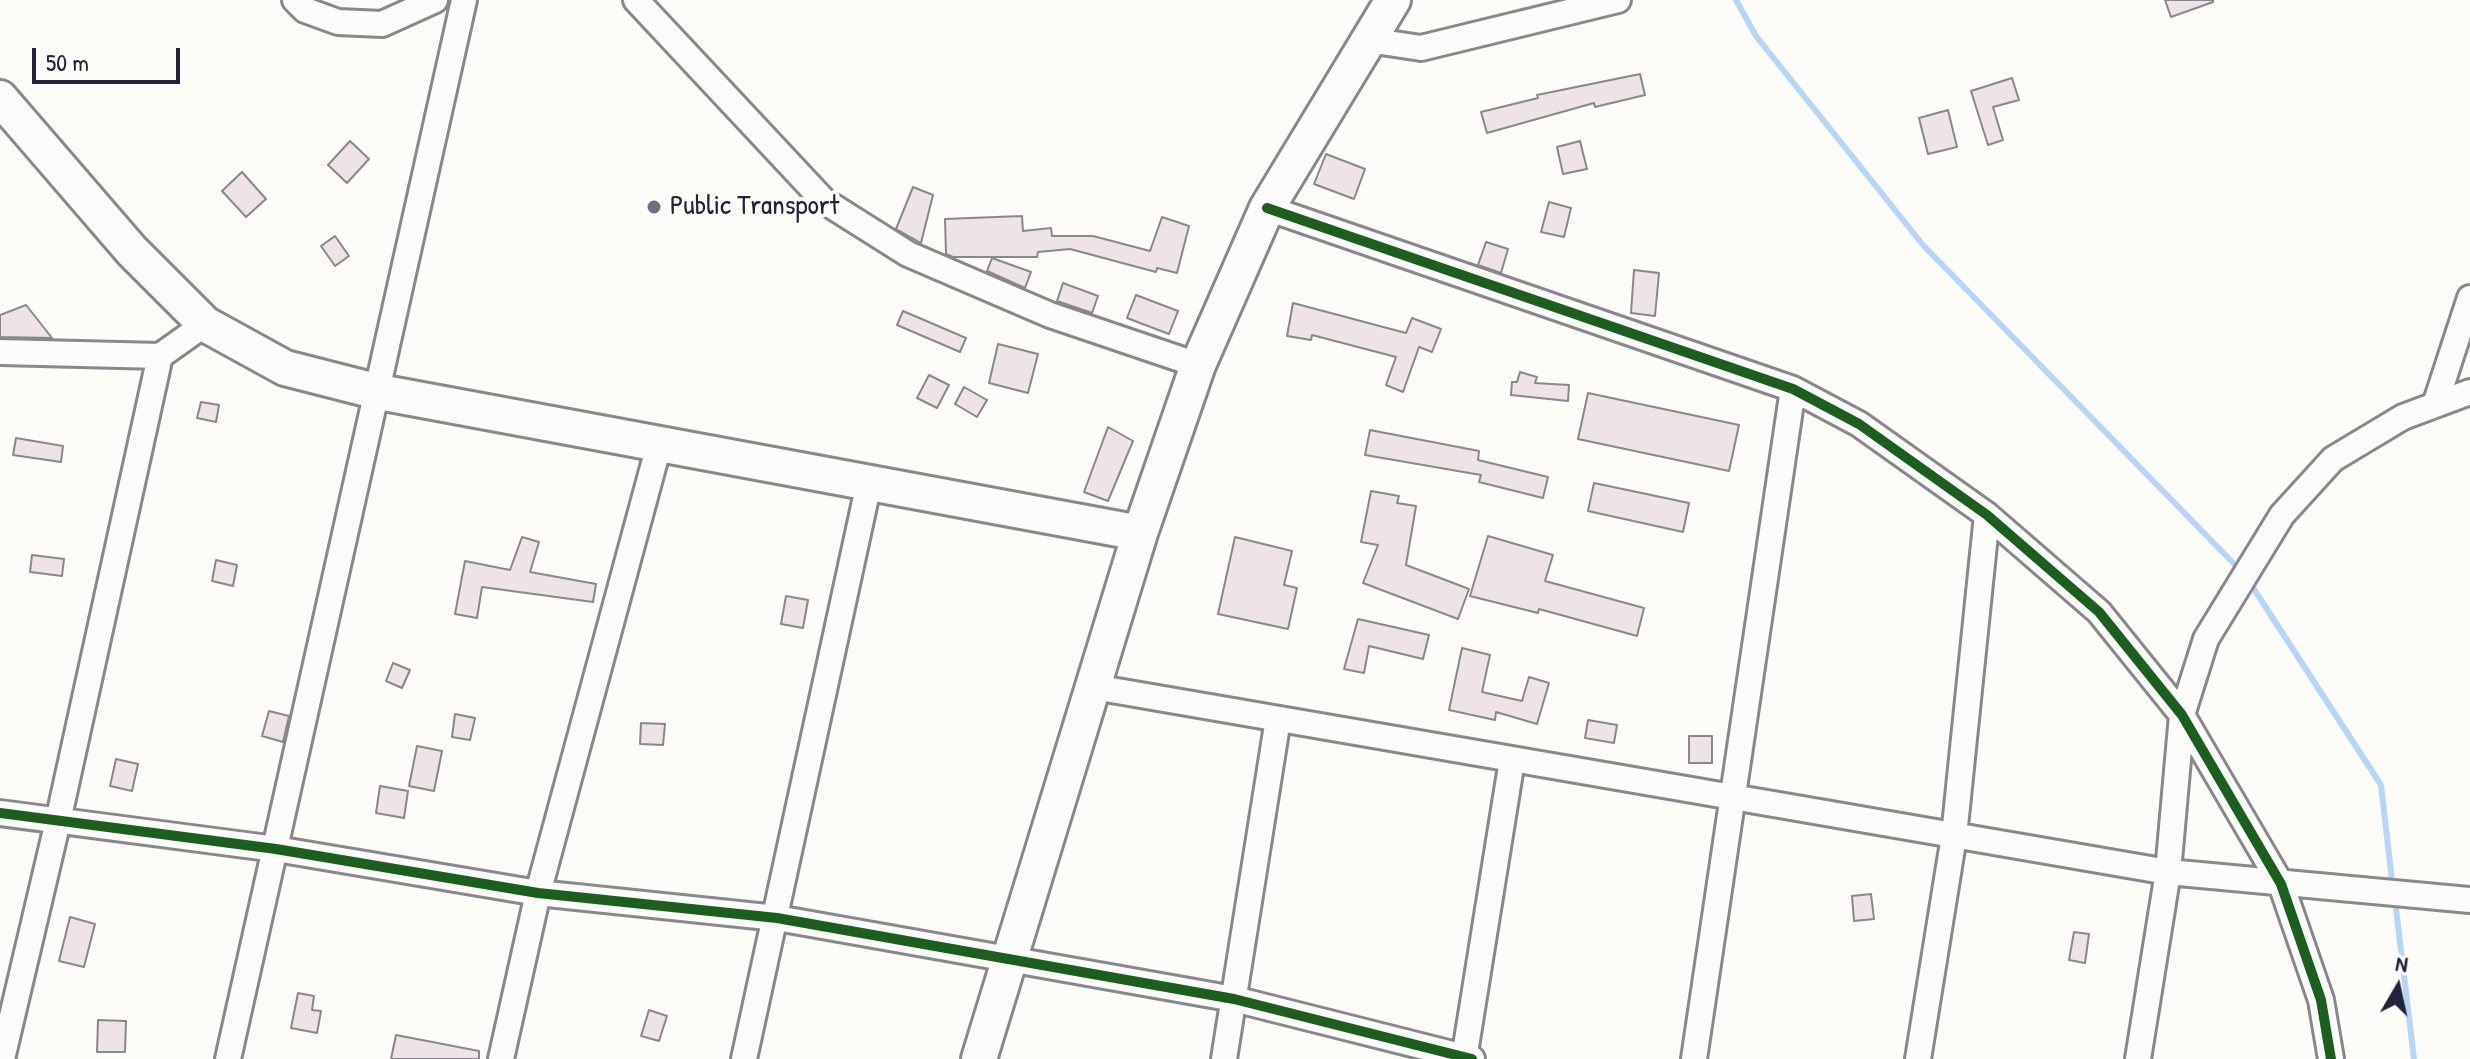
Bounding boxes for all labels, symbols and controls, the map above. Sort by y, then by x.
scale bar [36,32,184,82]
text: 50 m [46,46,89,78]
place label: Public Transport [670,190,839,224]
marker: Public Transport [645,198,663,216]
north arrow [2358,947,2438,1027]
text: N [2394,948,2410,979]

